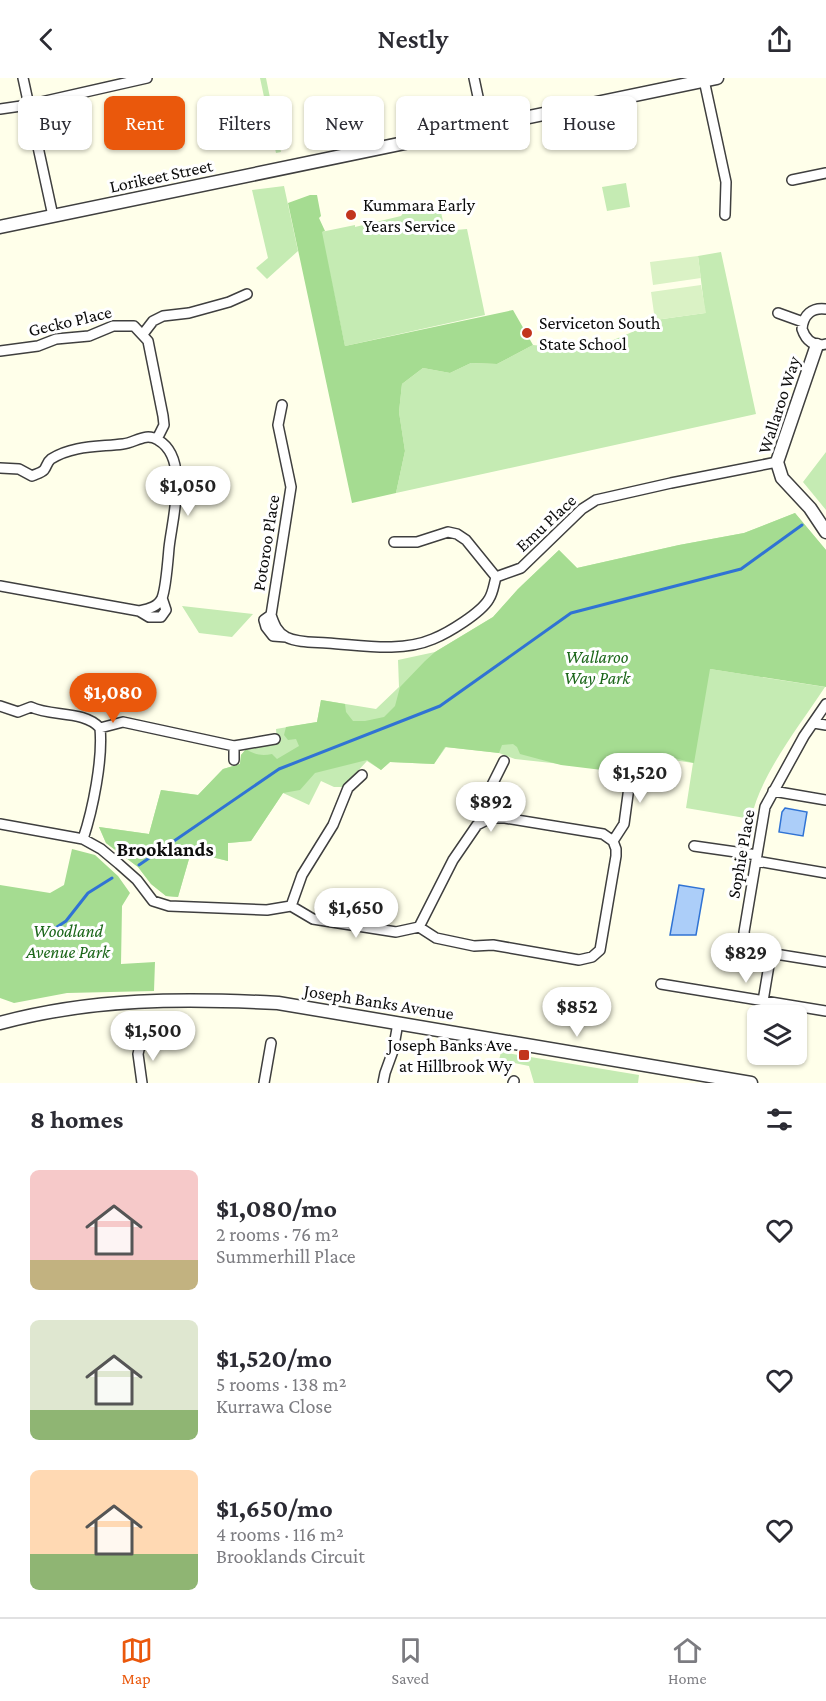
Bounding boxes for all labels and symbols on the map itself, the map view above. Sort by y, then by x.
street label: Lorikeet Street [108,155,215,197]
place label: Kummara Early Years Service [363,195,476,236]
marker: Kummara Early Years Service [344,208,358,222]
street label: Gecko Place [26,302,114,340]
place label: Serviceton South State School [539,313,661,354]
marker: Serviceton South State School [520,326,534,340]
street label: Wallaroo Way [754,353,804,456]
pin: $1,050 [139,466,237,517]
street label: Emu Place [512,490,580,556]
street label: Potoroo Place [249,493,283,592]
park label: Wallaroo Way Park [564,647,631,688]
pin: $1,080 [64,673,162,724]
pin: $1,520 [591,753,689,804]
pin: $892 [455,782,527,833]
street label: Sophie Place [723,808,759,900]
district label: Brooklands [116,838,214,860]
pin: $1,650 [307,888,405,939]
park label: Woodland Avenue Park [25,921,111,962]
pin: $829 [710,933,782,984]
street label: Joseph Banks Avenue [301,980,455,1024]
pin: $852 [541,987,613,1038]
pin: $1,500 [104,1011,202,1062]
place label: Joseph Banks Ave at Hillbrook Wy [386,1035,513,1076]
marker: Joseph Banks Ave at Hillbrook Wy [517,1048,531,1062]

